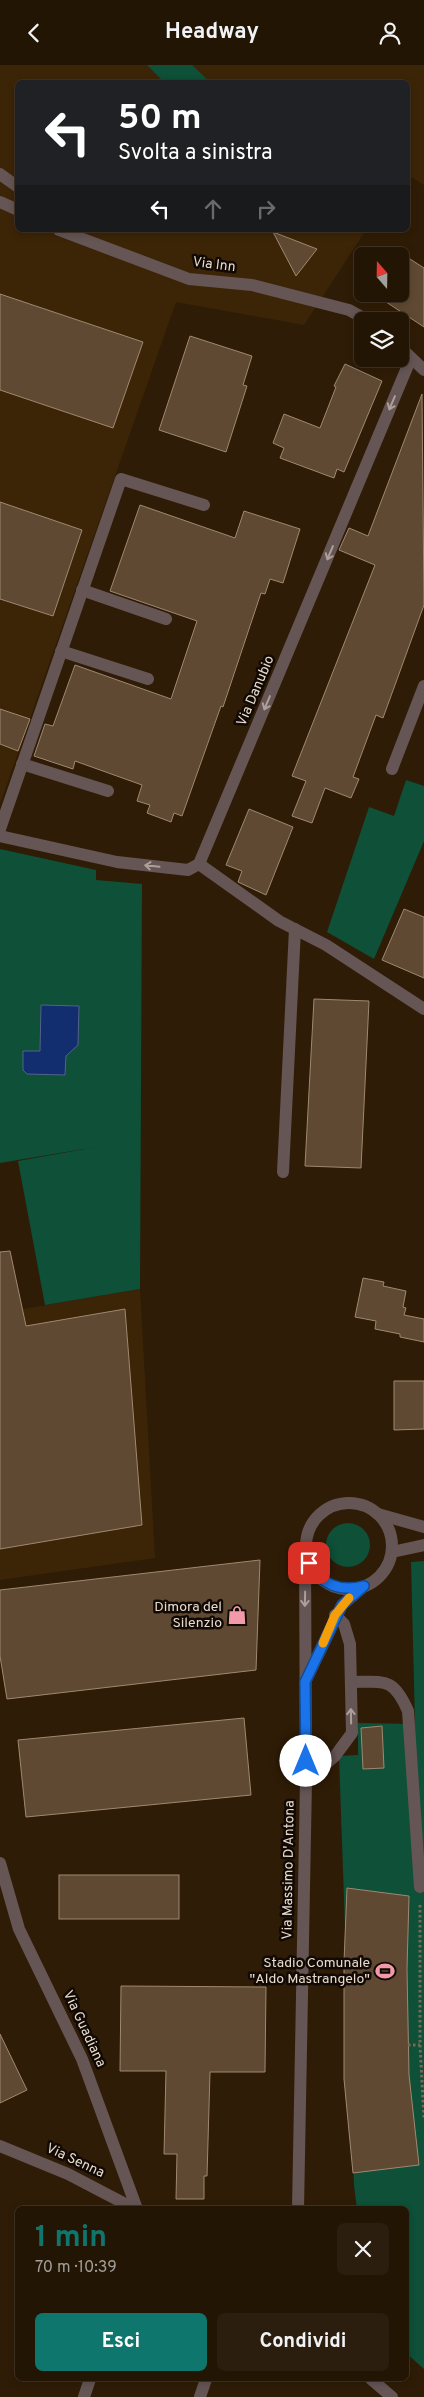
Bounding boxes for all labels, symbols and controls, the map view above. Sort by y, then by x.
icon: back [20,19,48,47]
text: Headway [165,19,259,46]
icon: person [376,19,404,47]
text: 50 m [118,97,202,141]
icon: left [35,100,100,165]
text: Svolta a sinistra [118,140,273,167]
icon: left [146,195,174,223]
icon: ahead [199,195,227,223]
icon: right [252,195,280,223]
north arrow [354,247,409,303]
map controls [354,247,409,367]
street label: Via Inn [192,254,236,276]
button: layers [354,312,409,367]
one-way arrow [387,395,397,410]
one-way arrow [324,545,334,560]
street label: Via Danubio [233,653,279,729]
one-way arrow [262,695,271,710]
one-way arrow [145,861,161,871]
pin [288,1542,330,1584]
icon: arrive [295,1549,323,1577]
one-way arrow [300,1590,310,1607]
place label: Dimora del Silenzio [154,1599,222,1632]
shop icon: Dimora del Silenzio [226,1604,248,1626]
one-way arrow [347,1708,356,1724]
position arrow [279,1734,331,1786]
street label: Via Massimo D'Antona [279,1800,299,1940]
place label: Stadio Comunale "Aldo Mastrangelo" [250,1955,370,1988]
sports icon: Stadio Comunale "Aldo Mastrangelo" [374,1960,396,1982]
street label: Via Guadiana [59,1988,109,2070]
street label: Via Senna [43,2140,107,2182]
text: 1 min [35,2220,107,2257]
button: close [337,2223,389,2275]
text: 70 m · 10:39 [35,2258,117,2278]
button: Esci [35,2313,207,2371]
button: Condividi [217,2313,389,2371]

